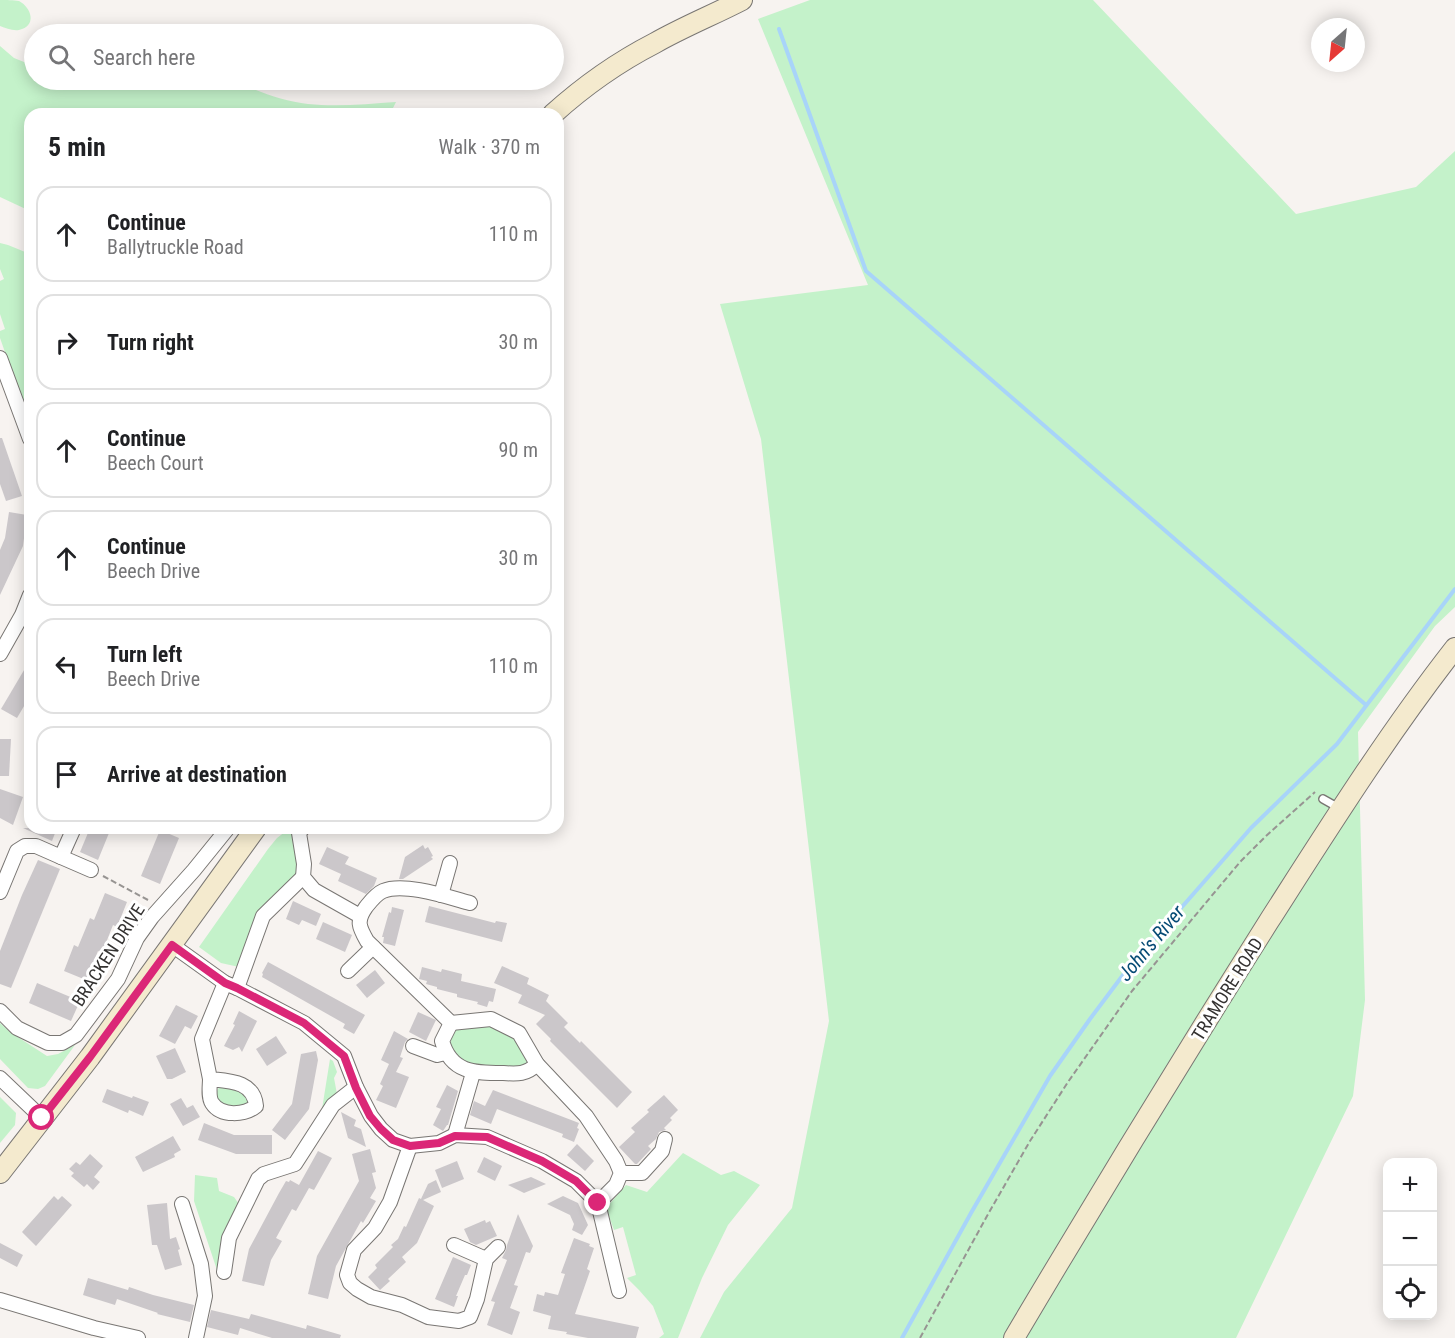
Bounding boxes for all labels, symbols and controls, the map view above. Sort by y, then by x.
north arrow [1311,18,1365,72]
search box [24,24,564,90]
icon: search [45,41,78,74]
text: Search here [93,45,195,70]
text: 5 min [48,132,106,162]
text: Walk · 370 m [439,135,540,159]
text: Continue [107,210,186,235]
icon: ahead [50,218,83,251]
text: 110 m [489,222,538,246]
text: Ballytruckle Road [107,235,244,259]
icon: right [50,326,83,359]
text: Turn right [107,330,194,355]
text: 30 m [499,330,538,354]
text: Continue [107,426,186,451]
icon: ahead [50,434,83,467]
text: 90 m [499,438,538,462]
text: Beech Court [107,451,204,475]
text: Continue [107,534,186,559]
icon: ahead [50,542,83,575]
text: 30 m [499,546,538,570]
text: Beech Drive [107,559,200,583]
text: Turn left [107,642,182,667]
icon: left [50,650,83,683]
text: 110 m [489,654,538,678]
text: Beech Drive [107,667,200,691]
icon: arrive [50,758,83,791]
text: Arrive at destination [107,762,287,787]
street label: BRACKEN DRIVE [67,900,149,1010]
water label: John's River [1113,900,1190,985]
street label: TRAMORE ROAD [1187,934,1267,1044]
route start [28,1104,54,1130]
map controls [1383,1158,1437,1320]
button: + [1383,1158,1437,1212]
route end [584,1189,610,1215]
button: − [1383,1212,1437,1266]
button: locate [1383,1266,1437,1320]

